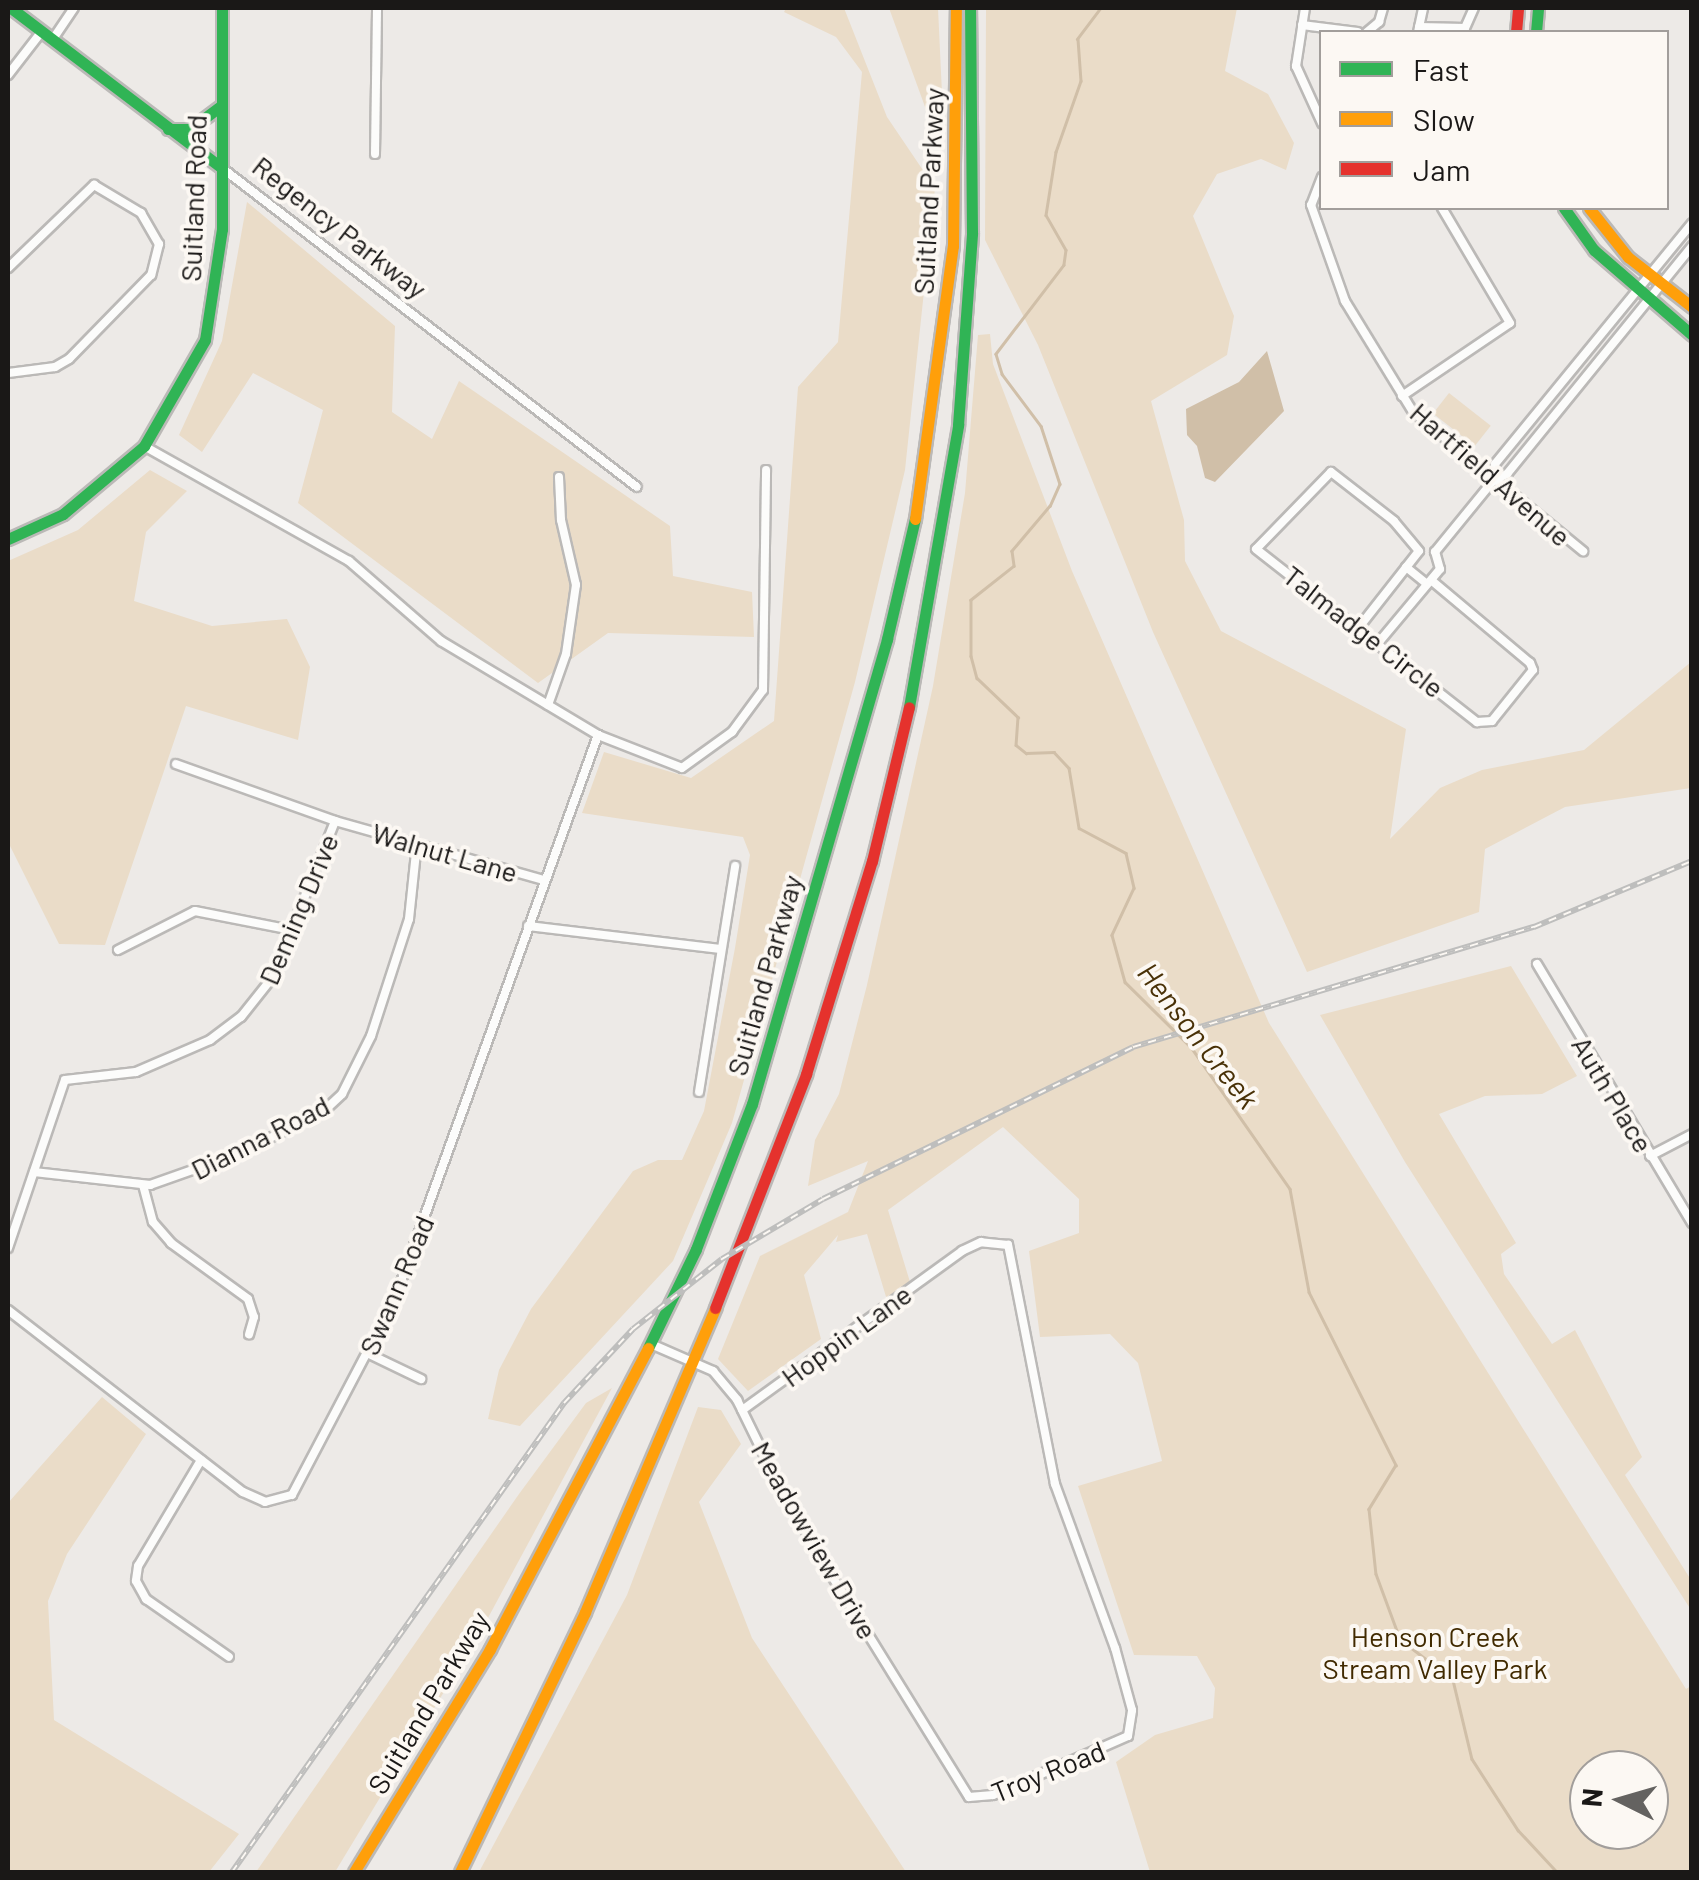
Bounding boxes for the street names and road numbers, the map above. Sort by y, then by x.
street label: Suitland Parkway [906,87,950,295]
street label: Suitland Road [173,114,213,282]
street label: Regency Parkway [246,149,434,305]
street label: Hartfield Avenue [1404,395,1578,553]
street label: Talmadge Circle [1277,558,1451,704]
street label: Walnut Lane [368,815,522,889]
street label: Deming Drive [251,829,345,989]
street label: Suitland Parkway [719,871,809,1079]
street label: Auth Place [1565,1030,1661,1158]
street label: Dianna Road [185,1088,335,1186]
street label: Swann Road [352,1210,440,1360]
street label: Hoppin Lane [774,1277,918,1393]
street label: Meadowview Drive [745,1435,885,1645]
street label: Suitland Parkway [360,1605,496,1799]
street label: Troy Road [986,1733,1110,1809]

